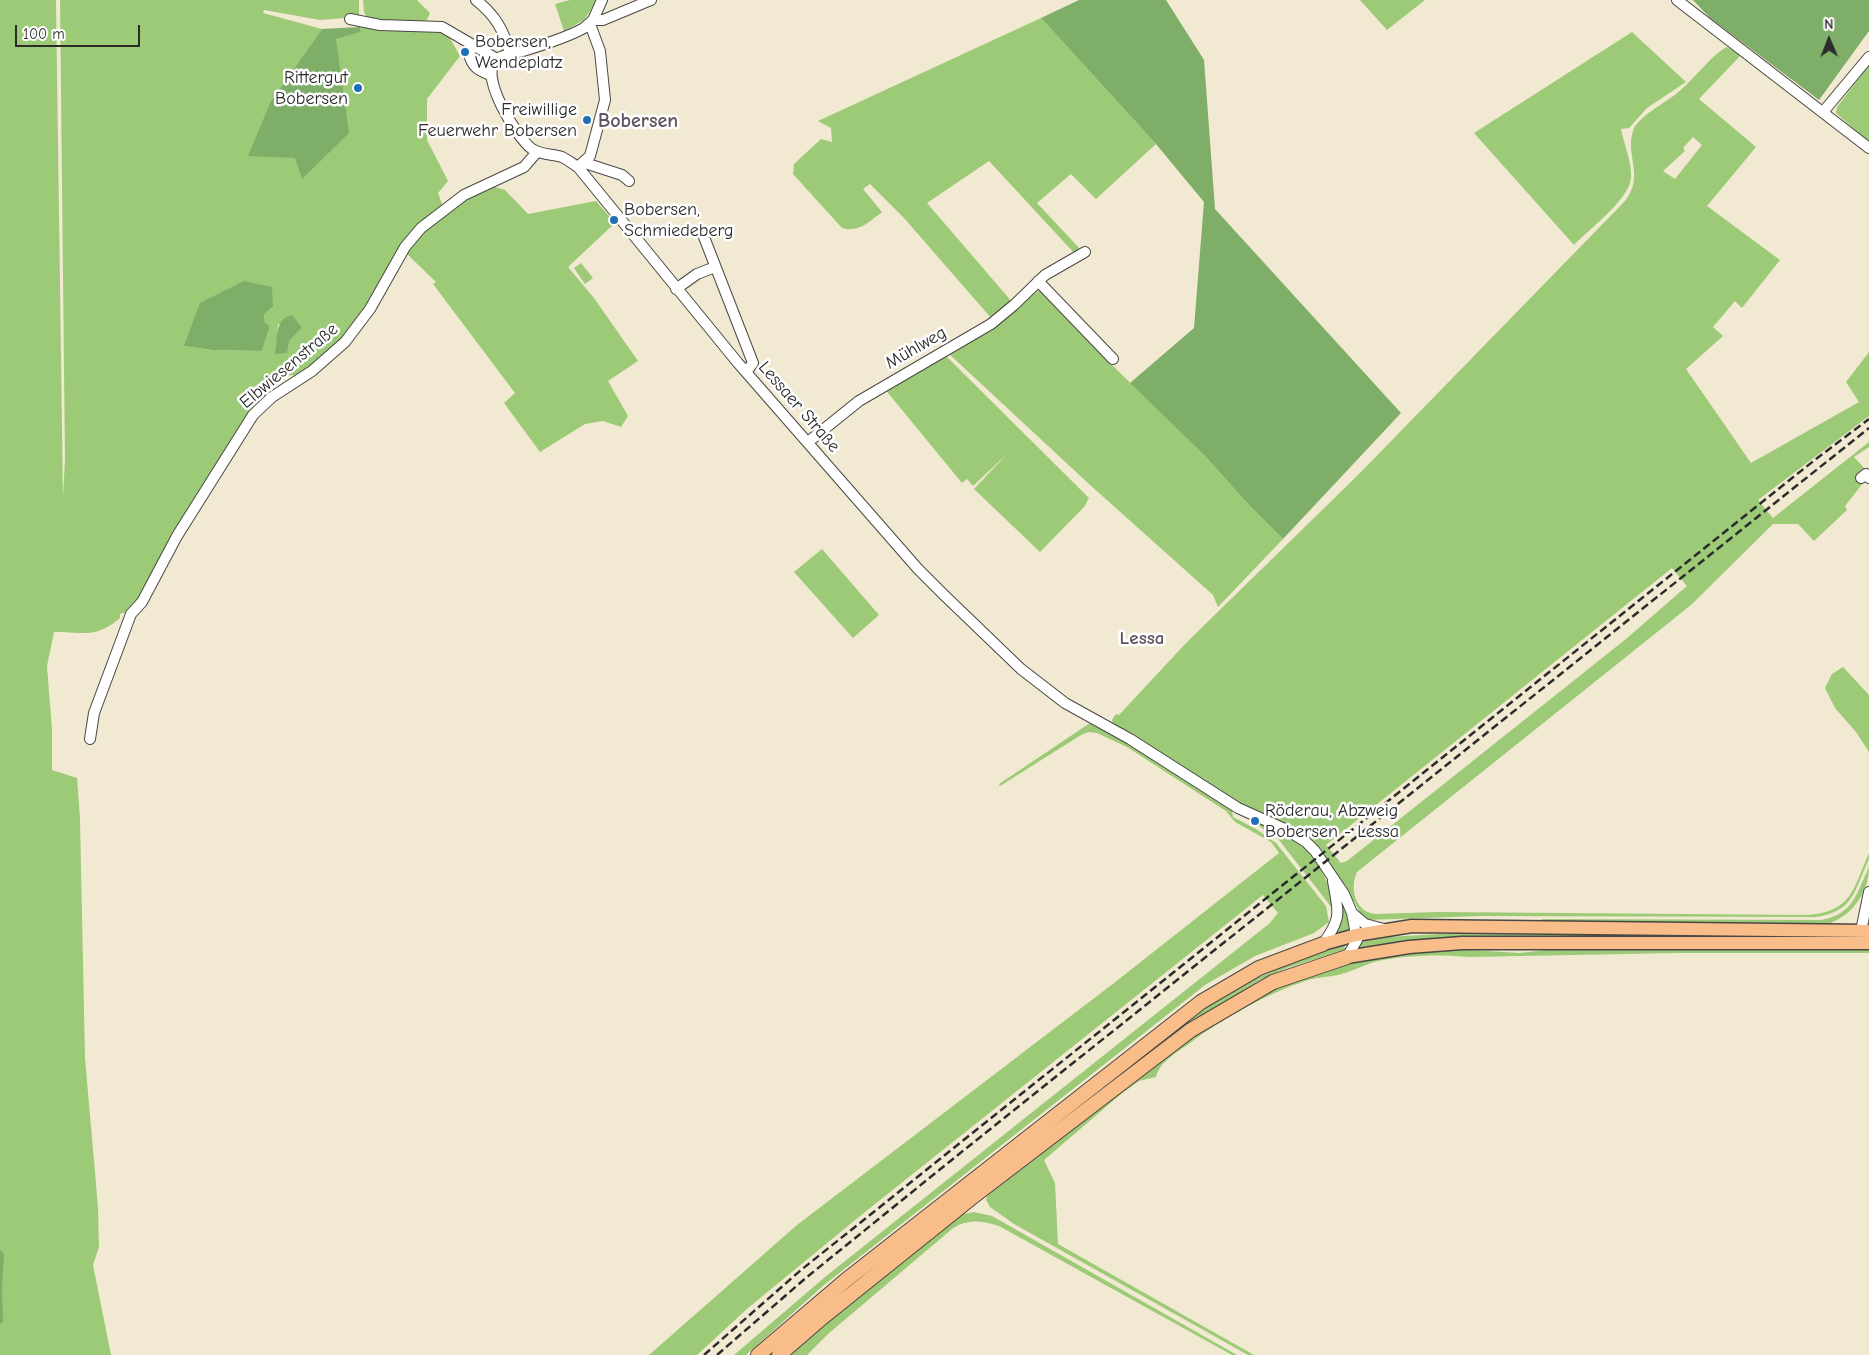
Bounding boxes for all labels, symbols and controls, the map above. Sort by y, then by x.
scale bar [18,15,142,47]
north arrow [1804,15,1854,65]
text: N [1824,16,1833,33]
text: 100 m [23,25,65,43]
place label: Bobersen, Wendeplatz [475,31,563,74]
marker: Bobersen, Wendeplatz [459,46,471,58]
place label: Rittergut Bobersen [275,67,348,110]
marker: Rittergut Bobersen [352,82,364,94]
place label: Freiwillige Feuerwehr Bobersen [418,99,577,142]
district label: Bobersen [598,109,678,133]
marker: Freiwillige Feuerwehr Bobersen [581,114,593,126]
place label: Bobersen, Schmiedeberg [624,199,734,242]
marker: Bobersen, Schmiedeberg [608,214,620,226]
street label: Elbwiesenstraße [235,319,343,413]
street label: Mühlweg [882,322,950,374]
street label: Lessaer Straße [754,357,844,457]
district label: Lessa [1120,628,1164,650]
place label: Röderau, Abzweig Bobersen - Lessa [1265,800,1399,842]
marker: Röderau, Abzweig Bobersen - Lessa [1249,815,1261,827]

